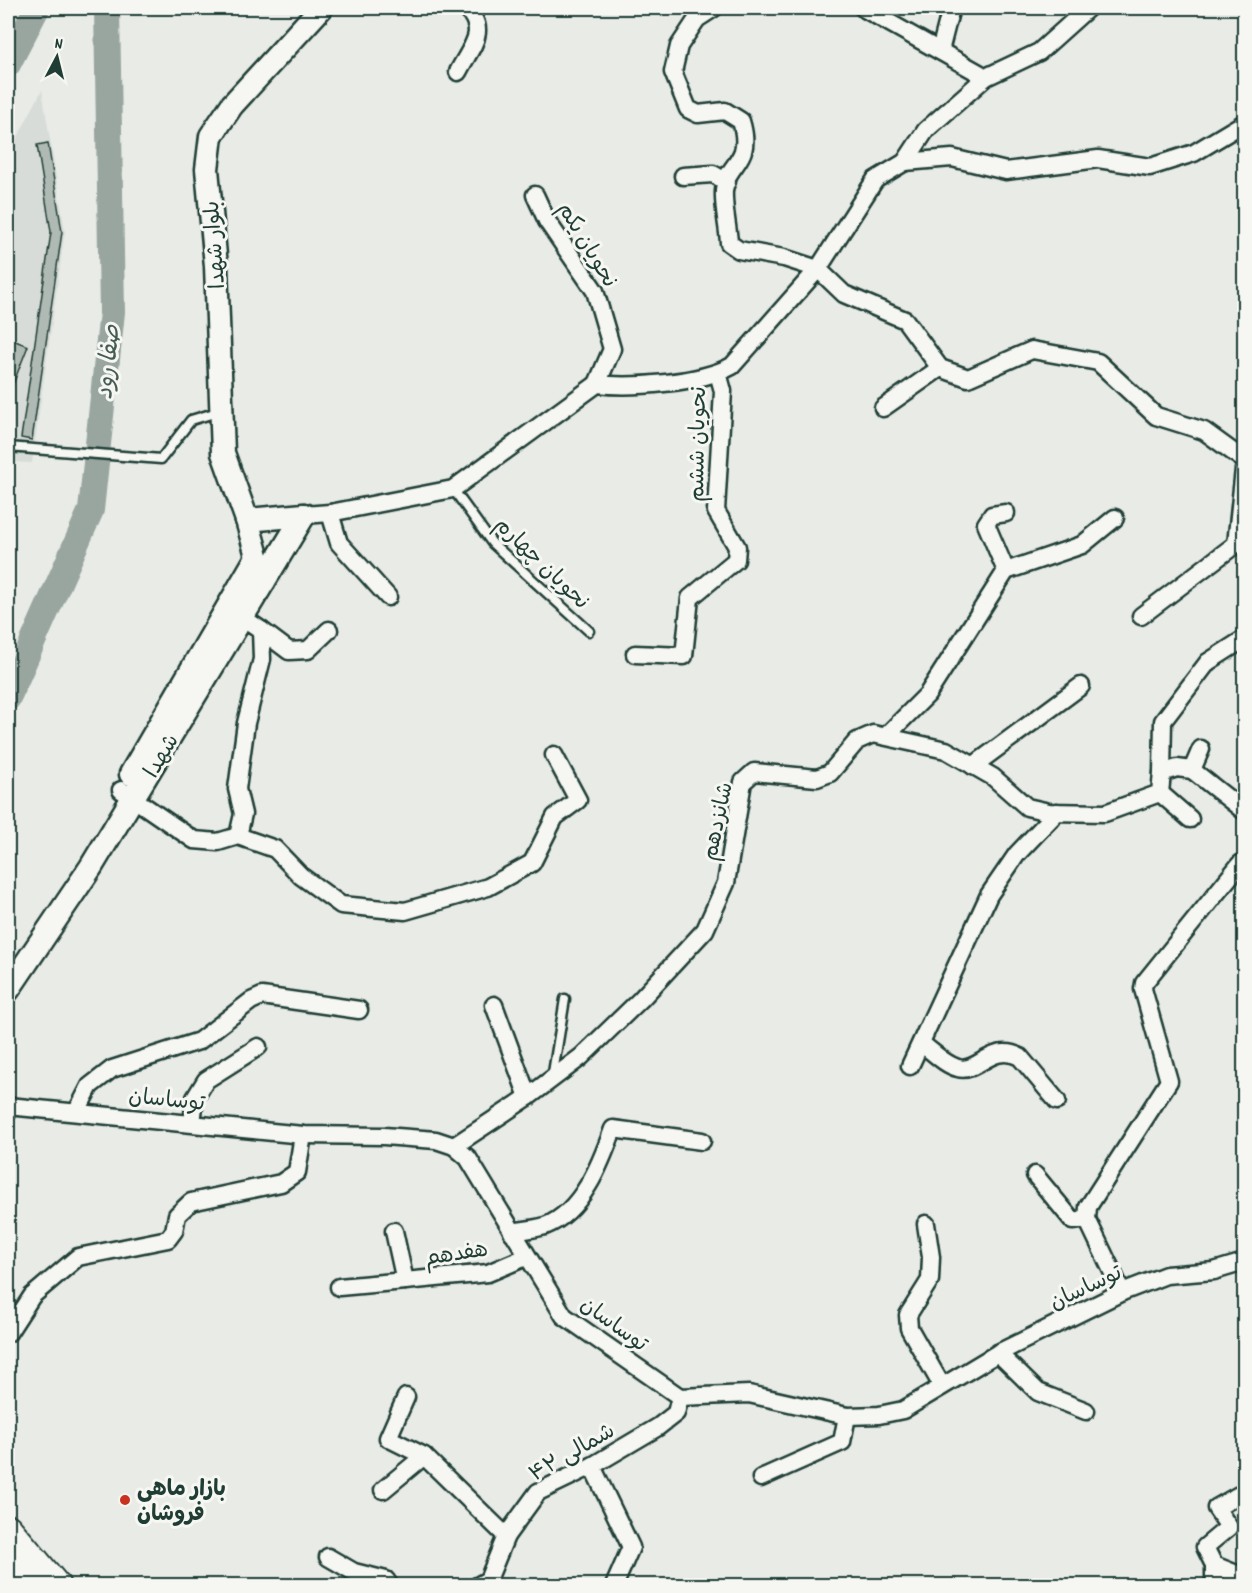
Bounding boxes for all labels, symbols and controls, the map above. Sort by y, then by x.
north arrow [27,27,87,87]
text: N [53,33,64,57]
street label: نحویان یکم [548,197,624,294]
street label: بلوار شهدا [198,200,235,290]
water label: صفا رود [89,323,131,401]
street label: نحویان ششم [683,386,716,502]
street label: نحویان چهارم [486,511,595,618]
street label: شهدا [138,729,188,785]
street label: شانزدهم [696,780,743,864]
street label: توساسان [127,1082,207,1121]
street label: هفدهم [423,1235,490,1276]
street label: توساسان [1045,1259,1128,1319]
street label: توساسان [573,1291,654,1361]
street label: شمالی ۴۲ [524,1417,621,1491]
place label: بازار ماهی فروشان [137,1475,226,1531]
marker: بازار ماهی فروشان [118,1493,132,1507]

